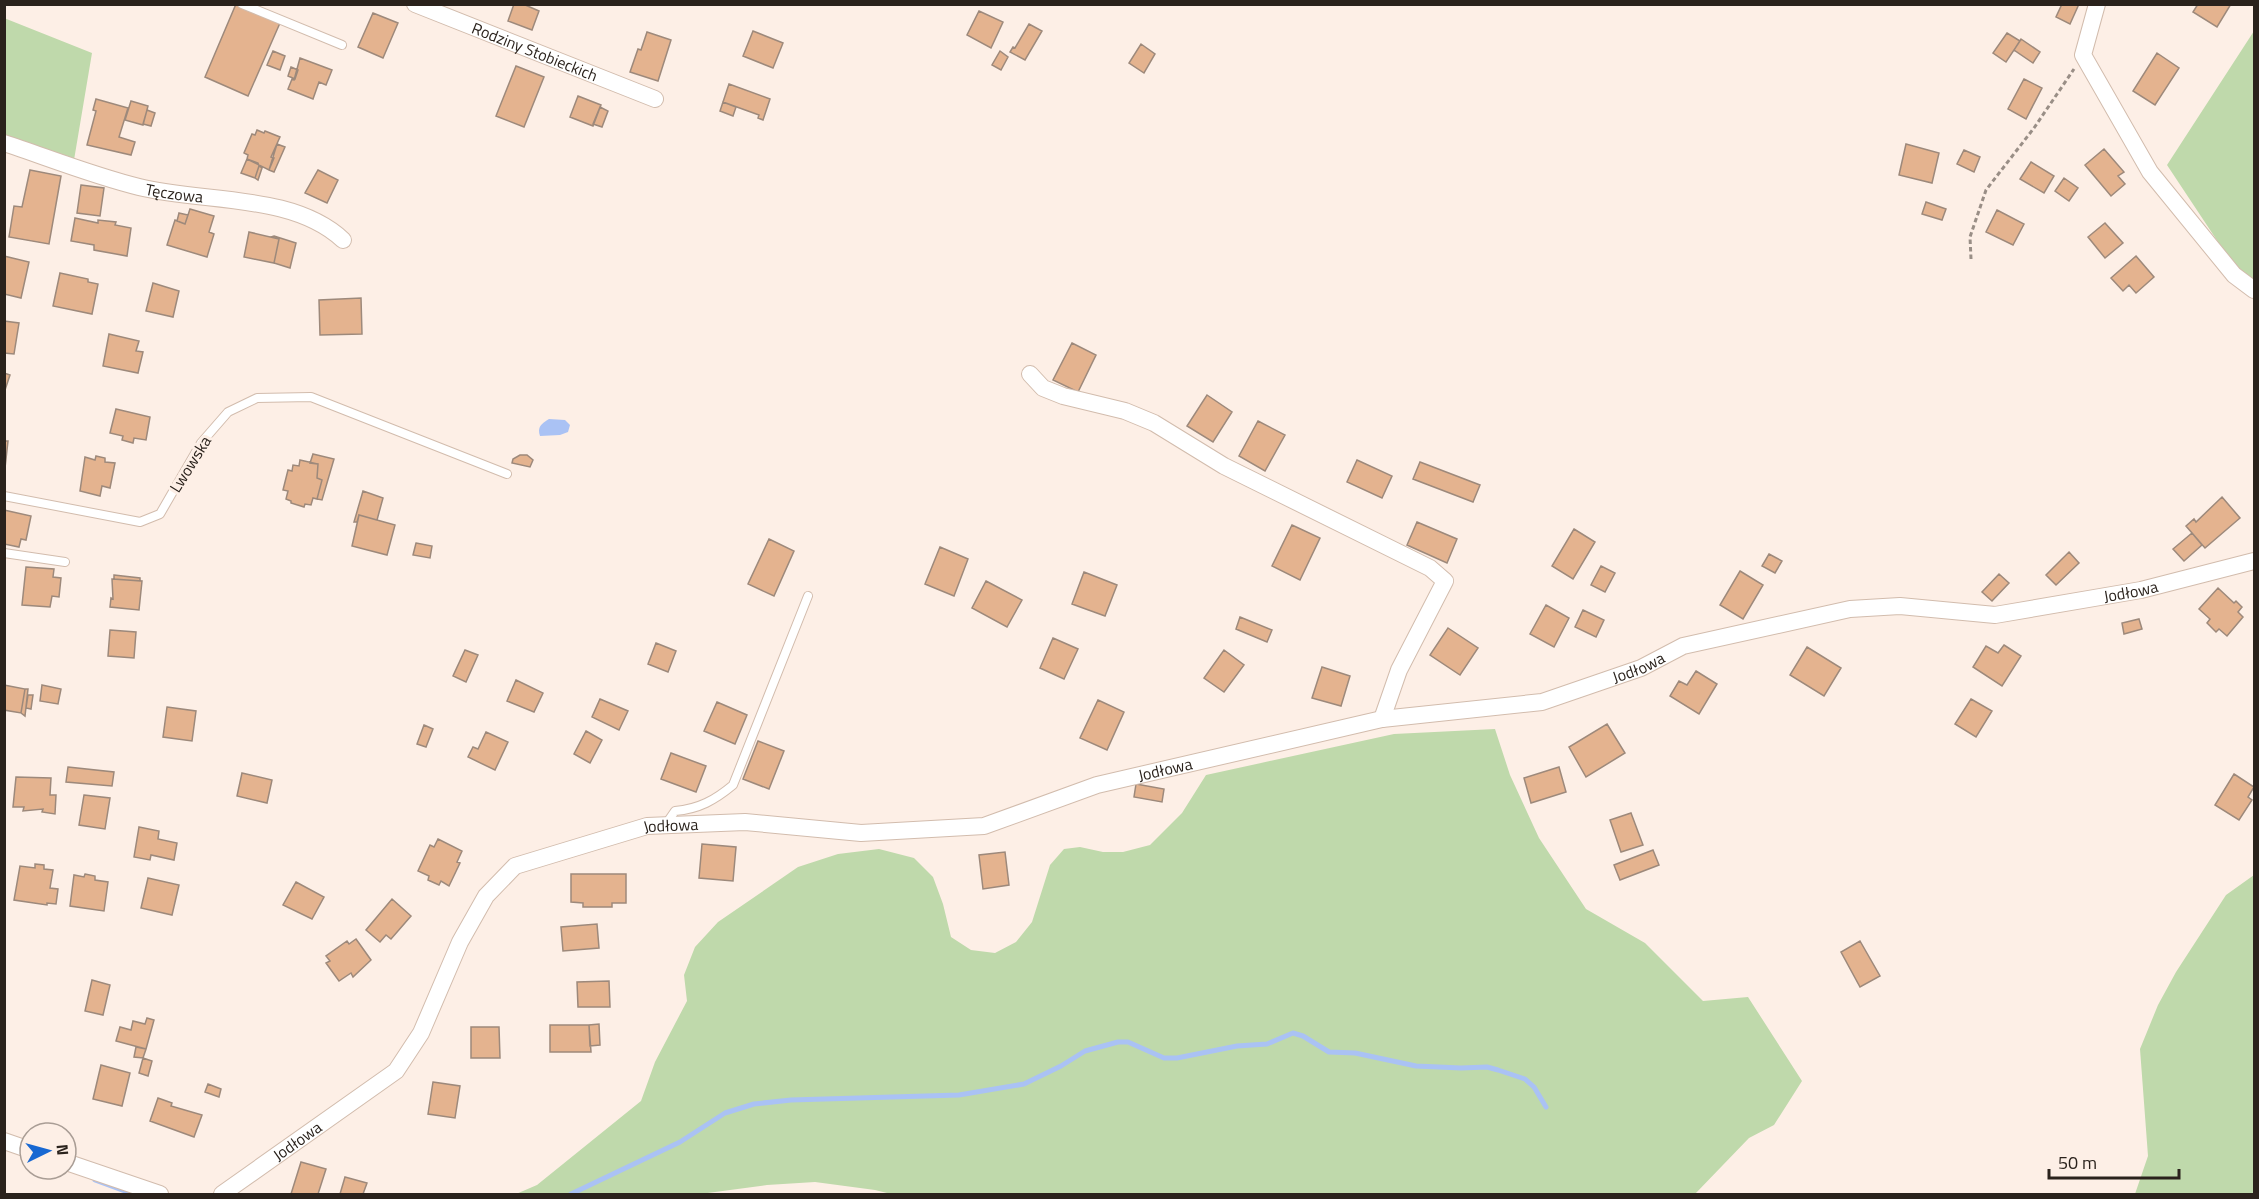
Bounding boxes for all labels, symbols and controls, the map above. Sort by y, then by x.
street label: Rodziny Stobieckich [468,16,601,87]
street label: Tęczowa [143,177,204,209]
street label: Lwowska [163,431,217,497]
street label: Jodłowa [2102,574,2161,608]
street label: Jodłowa [1609,646,1669,689]
street label: Jodłowa [1136,751,1195,787]
street label: Jodłowa [640,812,699,839]
street label: Jodłowa [268,1115,326,1167]
north arrow [18,1121,78,1181]
scale bar [2049,1142,2180,1180]
text: N [51,1143,75,1156]
text: 50 m [2058,1149,2097,1176]

